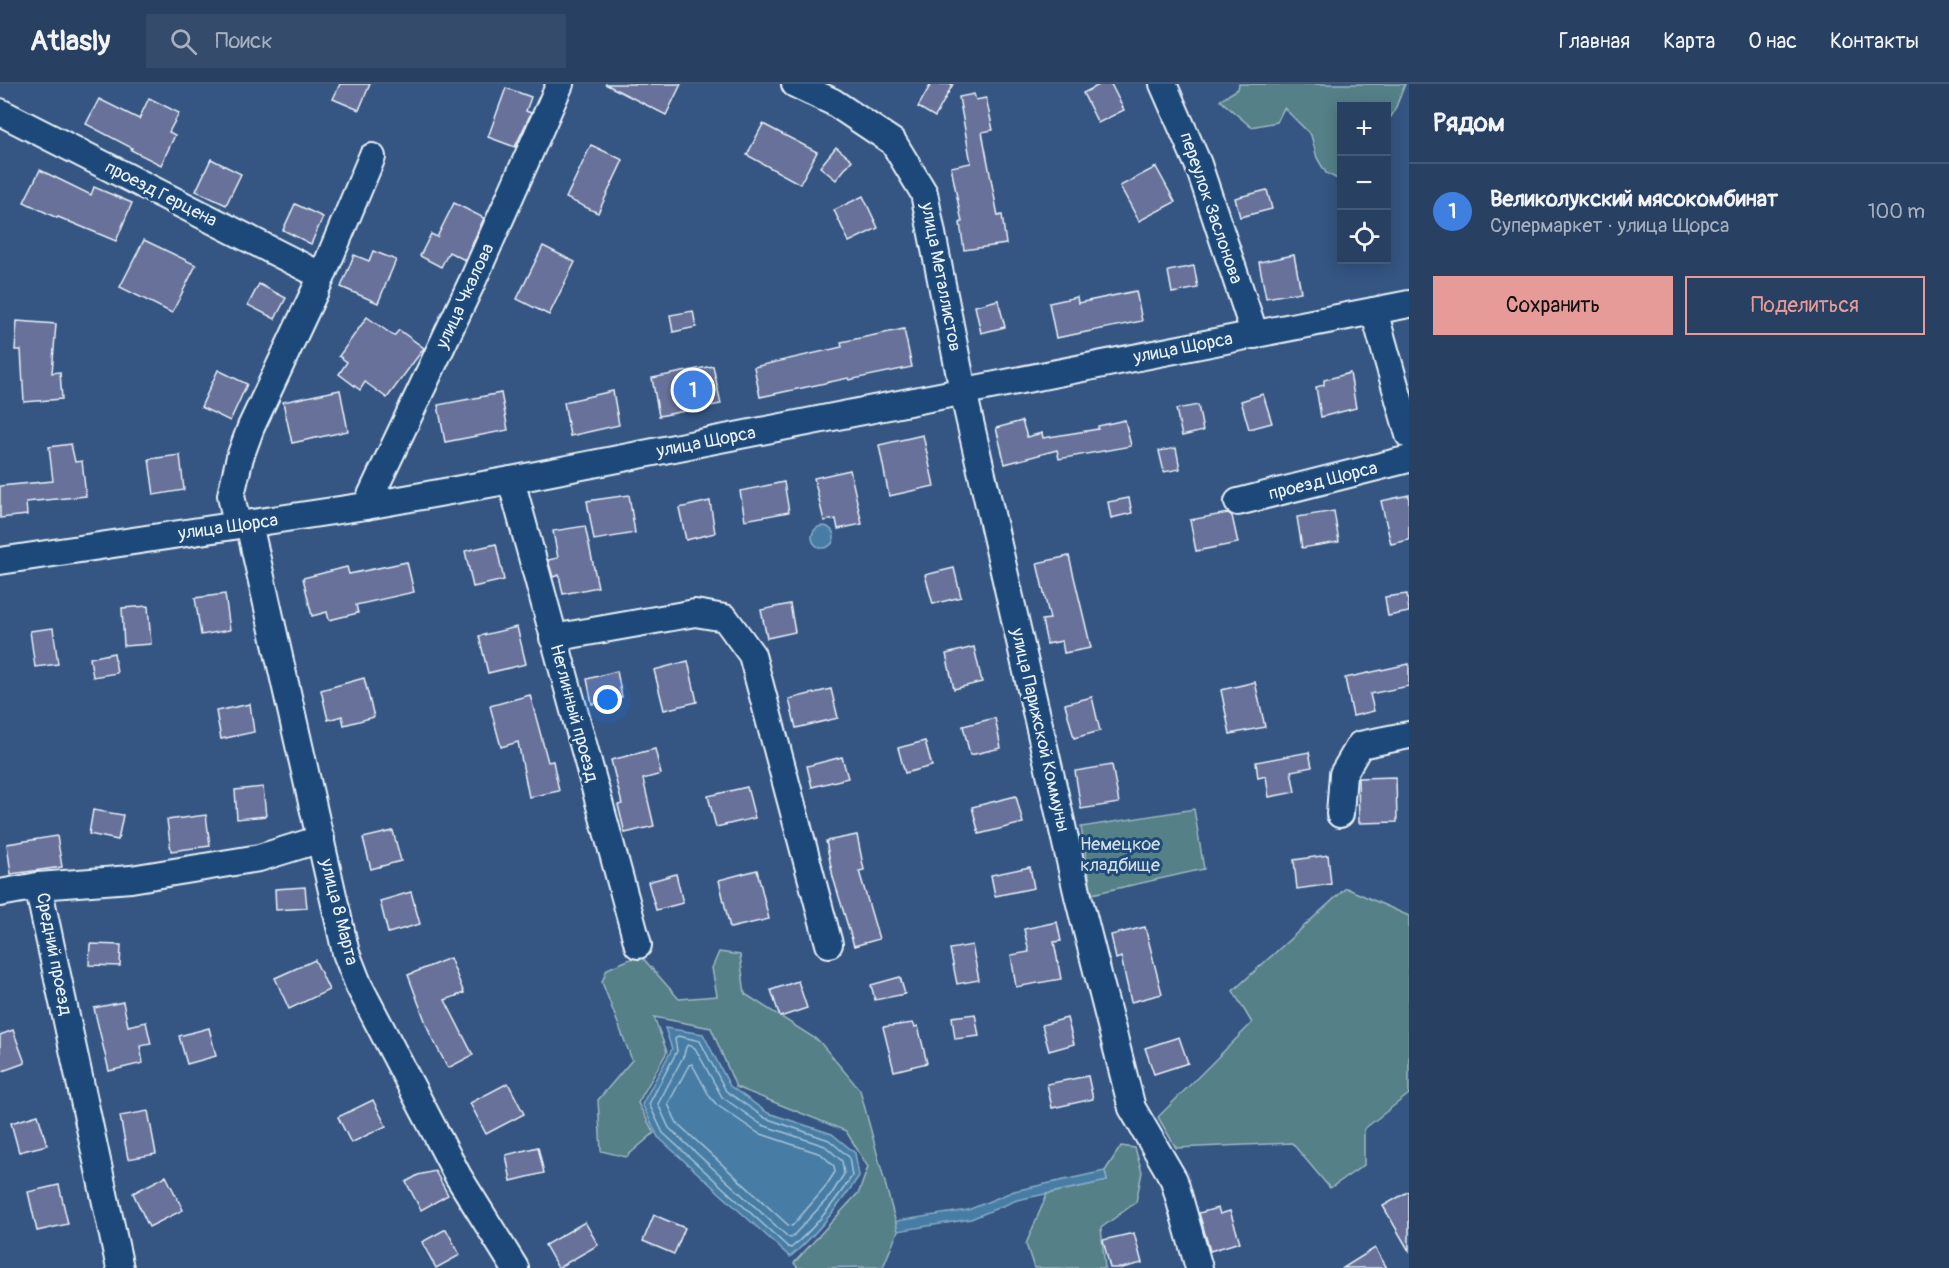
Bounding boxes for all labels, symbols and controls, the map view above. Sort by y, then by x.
search box [146,14,566,68]
text: Atlasly [30,24,110,59]
icon: search [167,25,200,58]
text: Поиск [215,27,273,55]
text: Главная [1559,28,1630,55]
text: Карта [1663,28,1715,55]
text: О нас [1748,28,1797,55]
text: Контакты [1830,28,1919,55]
map controls [1337,102,1391,264]
button: + [1337,102,1391,156]
text: Рядом [1433,107,1505,139]
street label: переулок Заслонова [1174,129,1248,287]
street label: проезд Герцена [101,156,221,232]
button: − [1337,156,1391,210]
text: Великолукский мясокомбинат [1490,185,1778,213]
text: 1 [1449,199,1456,224]
text: 100 m [1868,199,1925,224]
street label: улица Металлистов [915,200,967,353]
button: locate [1337,210,1391,264]
text: Супермаркет · улица Щорса [1490,213,1729,238]
street label: улица Чкалова [430,240,499,353]
button: Сохранить [1433,276,1673,335]
button: Поделиться [1685,276,1925,335]
street label: улица Щорса [1131,327,1234,369]
pin: 1 [674,368,712,412]
street label: улица Щорса [654,421,757,463]
street label: проезд Щорса [1266,456,1380,506]
street label: улица Щорса [176,509,279,546]
street label: улица Парижской Коммуны [1005,625,1075,834]
street label: Неглинный проезд [545,642,603,785]
your location [593,685,622,714]
park label: Немецкое кладбище [1080,833,1160,877]
street label: улица 8 Марта [314,855,363,968]
street label: Средний проезд [31,891,77,1017]

